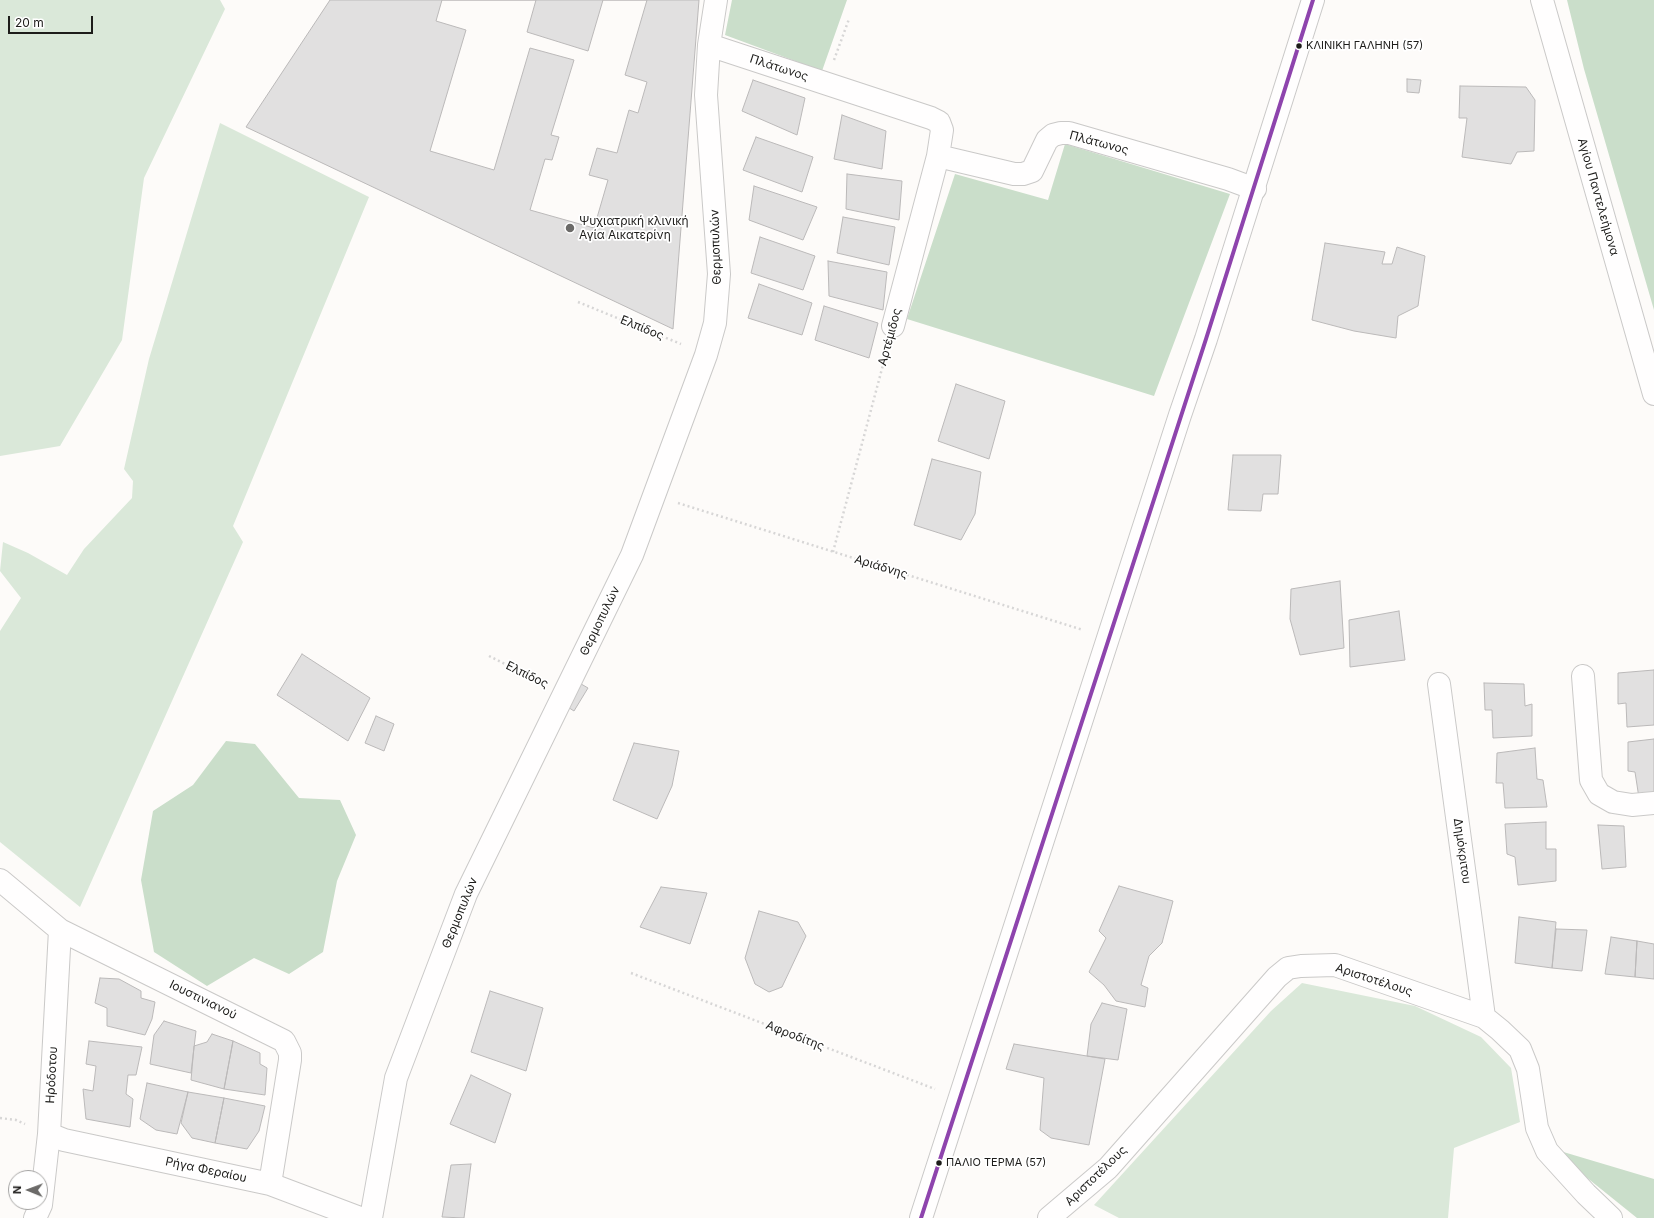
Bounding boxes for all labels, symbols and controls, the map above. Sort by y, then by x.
scale bar [10,8,95,34]
text: 20 m [15,15,44,30]
place label: ΚΛΙΝΙΚΗ ΓΑΛΗΝΗ (57) [1306,39,1423,53]
marker: ΚΛΙΝΙΚΗ ΓΑΛΗΝΗ (57) [1294,41,1304,51]
street label: Πλάτωνος [748,52,810,84]
street label: Πλάτωνος [1068,128,1130,158]
street label: Αγίου Παντελεήμονα [1574,137,1622,257]
street label: Θερμοπυλών [707,209,725,285]
place label: Ψυχιατρική κλινική Αγία Αικατερίνη [579,214,689,242]
marker: Ψυχιατρική κλινική Αγία Αικατερίνη [564,222,576,234]
street label: Αρτέμιδος [875,307,905,367]
street label: Ελπίδος [618,313,666,343]
street label: Αριάδνης [853,552,909,582]
street label: Θερμοπυλών [577,584,623,658]
street label: Ελπίδος [503,659,551,691]
street label: Δημόκριτου [1450,817,1474,885]
street label: Θερμοπυλών [439,875,481,951]
street label: Αριστοτέλους [1334,961,1414,999]
street label: Ιουστινιανού [167,977,239,1023]
street label: Αφροδίτης [764,1018,826,1054]
street label: Ηρόδοτου [43,1046,61,1104]
street label: Αριστοτέλους [1062,1143,1130,1209]
street label: Ρήγα Φεραίου [164,1154,248,1186]
place label: ΠΑΛΙΟ ΤΕΡΜΑ (57) [946,1156,1046,1170]
marker: ΠΑΛΙΟ ΤΕΡΜΑ (57) [934,1158,944,1168]
north arrow [8,1170,48,1210]
text: N [10,1185,24,1194]

